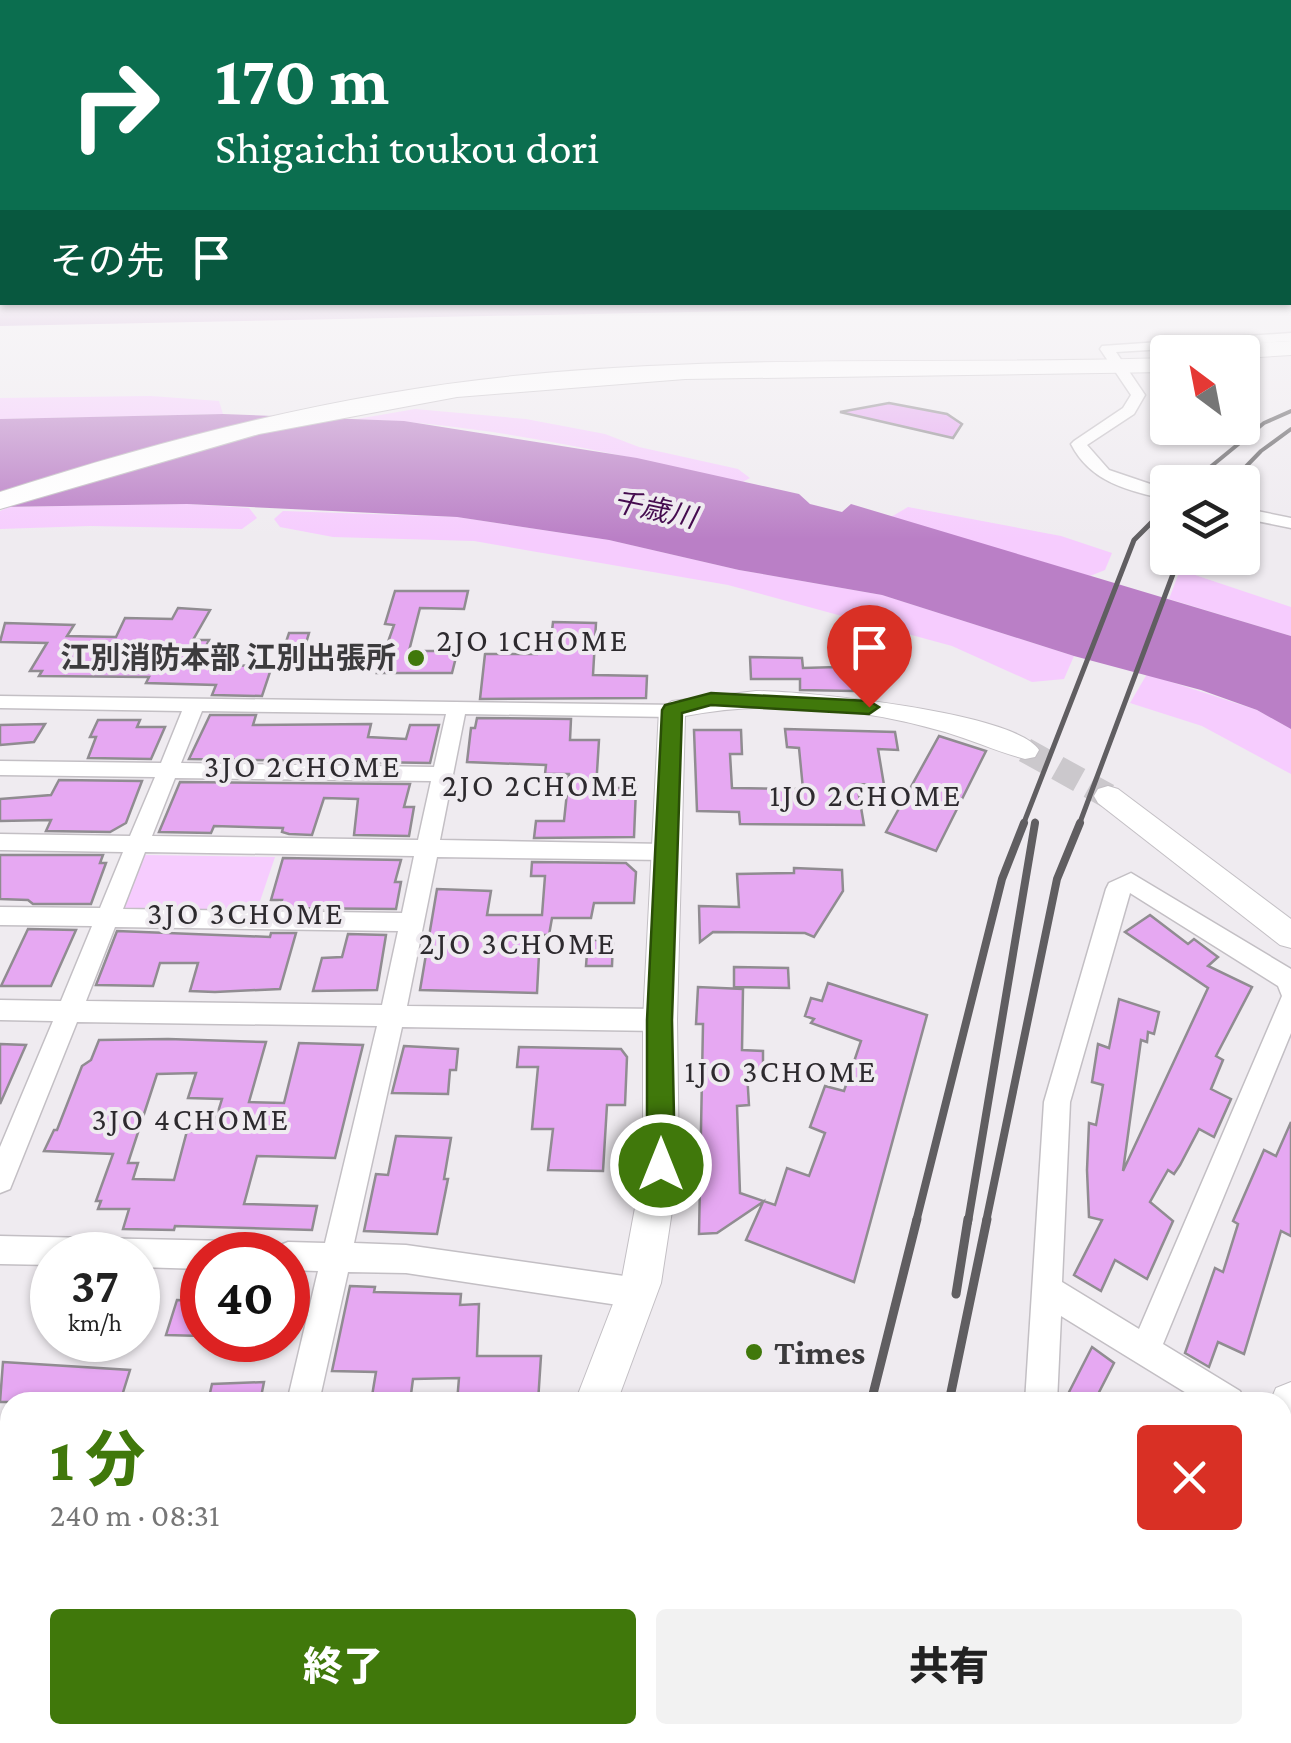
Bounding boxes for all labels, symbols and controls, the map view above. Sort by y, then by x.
icon: right [50,40,180,170]
text: 170 m [215,41,389,119]
text: Shigaichi toukou dori [215,123,599,173]
icon: arrive [184,230,239,285]
text: その先 [50,240,164,282]
north arrow [1150,335,1260,445]
map controls [1150,335,1260,575]
button: layers [1150,465,1260,575]
water label: 千歳川 [611,486,702,534]
pin [827,605,912,708]
icon: arrive [842,620,897,675]
district label: 2JO 1CHOME [436,622,630,658]
place label: 江別消防本部 江別出張所 [60,641,396,674]
marker: 江別消防本部 江別出張所 [405,647,427,669]
district label: 3JO 2CHOME [204,748,402,784]
district label: 2JO 2CHOME [442,767,640,803]
district label: 1JO 2CHOME [769,777,963,813]
district label: 3JO 3CHOME [147,895,345,931]
district label: 2JO 3CHOME [419,925,617,961]
district label: 1JO 3CHOME [684,1053,878,1089]
district label: 3JO 4CHOME [92,1101,290,1137]
position arrow [609,1113,713,1217]
speed limit sign: 40 [180,1232,310,1362]
text: 37 [71,1257,119,1313]
text: km/h [68,1309,122,1336]
place label: Times [774,1333,865,1372]
marker: Times [743,1341,765,1363]
button: close [1137,1425,1242,1530]
text: 1 分 [50,1426,145,1493]
text: 240 m · 08:31 [50,1497,220,1533]
button: 終了 [50,1609,636,1724]
button: 共有 [656,1609,1242,1724]

